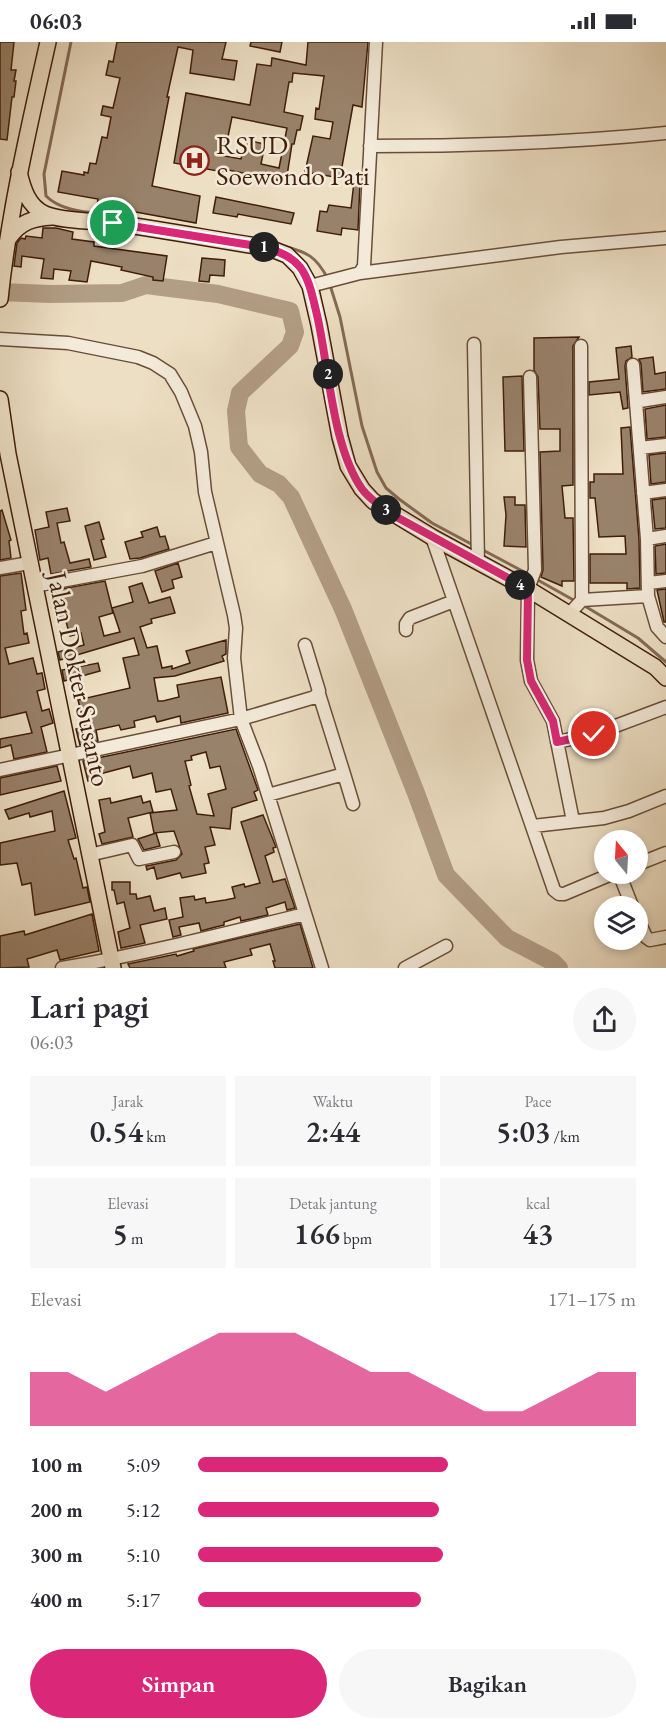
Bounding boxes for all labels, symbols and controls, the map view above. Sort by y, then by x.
text: 06:03 [30,7,83,36]
place label: RSUD Soewondo Pati [216,127,370,193]
hospital icon: RSUD Soewondo Pati [179,145,211,177]
pin [87,197,138,248]
icon: arrive [96,206,129,239]
pin: 1 [249,232,279,262]
text: 1 [260,236,268,257]
pin: 2 [313,359,343,389]
text: 2 [324,363,332,384]
pin: 3 [371,495,401,525]
text: 3 [382,499,390,520]
street label: Jalan Dokter Susanto [39,566,119,789]
pin: 4 [505,570,535,600]
text: 4 [516,574,524,595]
pin [568,708,619,759]
icon: check [577,717,610,750]
north arrow [594,830,648,884]
map controls [594,830,648,950]
button: layers [594,896,648,950]
text: Lari pagi [30,985,149,1028]
button: share [573,988,636,1051]
text: 06:03 [30,1029,73,1055]
text: Jarak [112,1091,144,1112]
text: Waktu [313,1091,353,1112]
text: Pace [525,1091,551,1112]
text: 0.54 [90,1112,143,1151]
text: 2:44 [306,1112,360,1151]
text: 5:03 [496,1112,550,1151]
text: km [143,1126,166,1147]
text: /km [550,1126,580,1147]
text: Elevasi [107,1193,149,1214]
text: Detak jantung [289,1193,377,1214]
text: kcal [526,1193,550,1214]
text: 5 [112,1214,128,1253]
text: 166 [294,1214,340,1253]
text: 43 [523,1214,553,1253]
text: m [128,1228,144,1249]
text: bpm [340,1228,372,1249]
text: Elevasi [30,1286,82,1312]
text: 171–175 m [548,1286,636,1312]
text: 100 m [30,1452,83,1478]
text: 5:09 [126,1452,160,1478]
text: 200 m [30,1497,83,1523]
text: 5:12 [126,1497,160,1523]
text: 300 m [30,1542,83,1568]
text: 5:10 [126,1542,160,1568]
text: 400 m [30,1587,83,1613]
text: 5:17 [126,1587,160,1613]
button: Simpan [30,1649,327,1718]
button: Bagikan [339,1649,636,1718]

